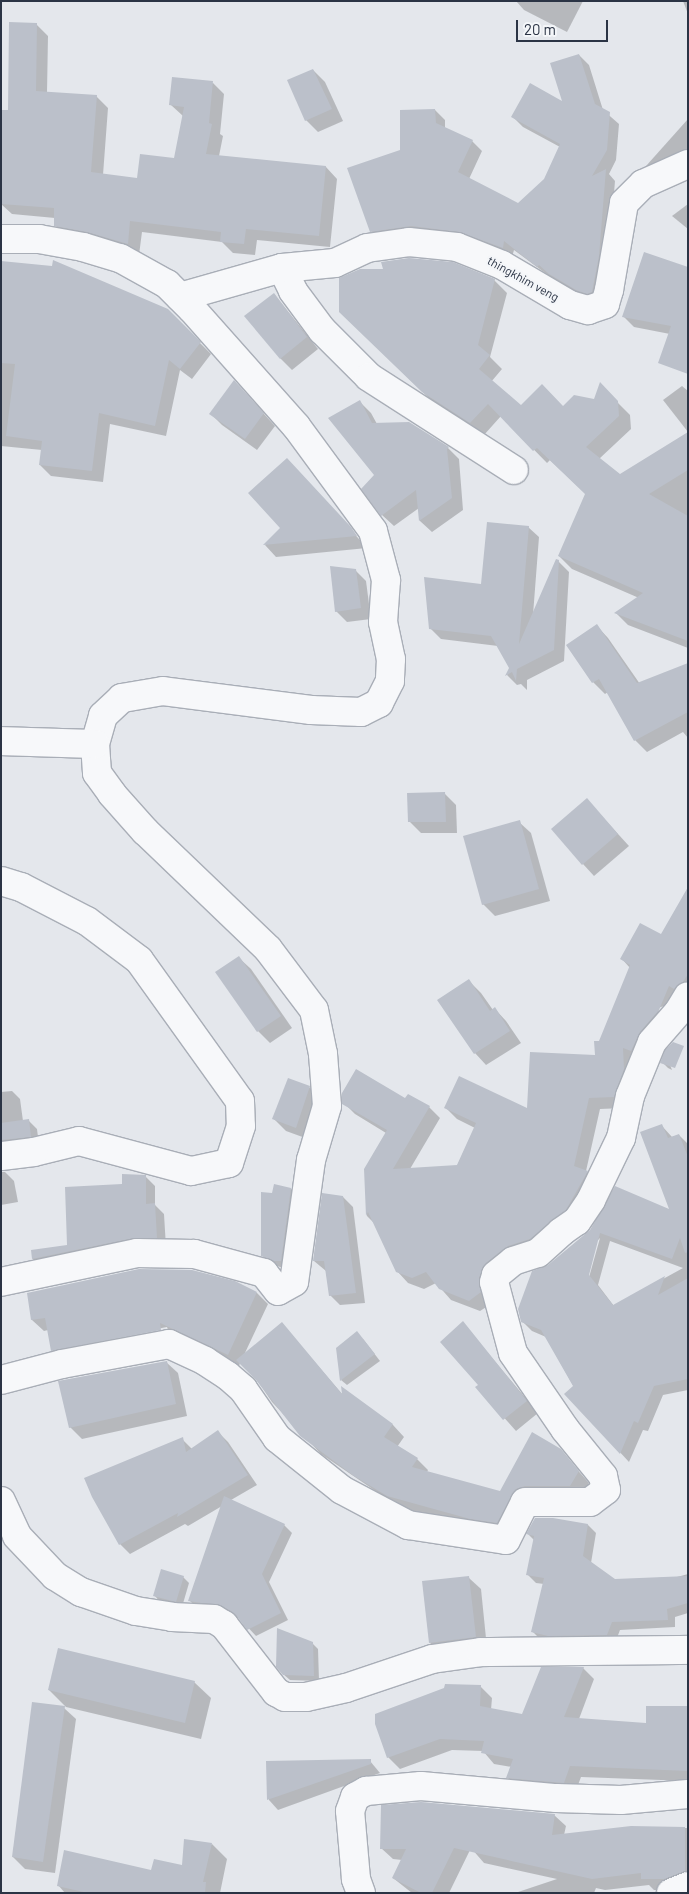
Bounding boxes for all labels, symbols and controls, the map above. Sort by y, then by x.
scale bar [519,10,612,42]
text: 20 m [524,20,556,38]
street label: thingkhim veng [485,253,561,305]

